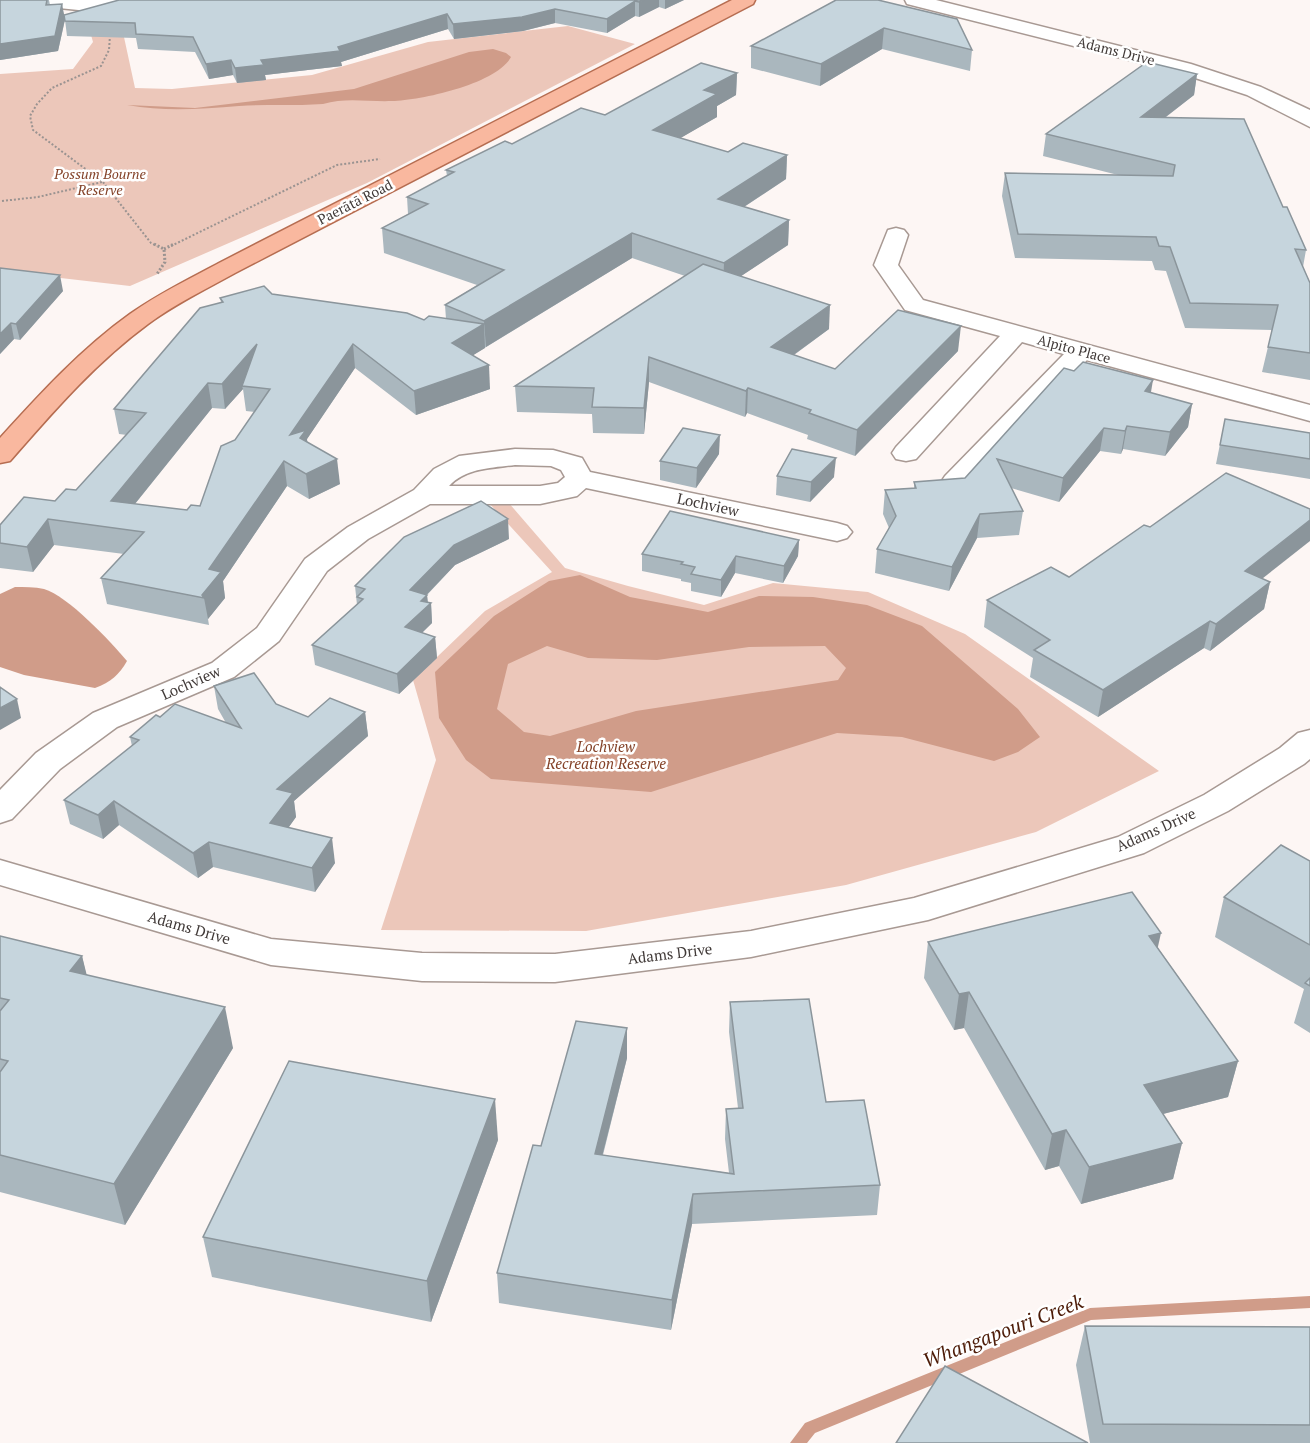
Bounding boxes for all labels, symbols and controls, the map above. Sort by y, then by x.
street label: Adams Drive [1075,32,1157,69]
park label: Possum Bourne Reserve [53,164,146,199]
street label: Paerātā Road [314,174,396,229]
street label: Alpito Place [1035,330,1113,367]
street label: Lochview [675,488,742,521]
street label: Lochview [158,660,224,704]
park label: Lochview Recreation Reserve [545,736,666,773]
street label: Adams Drive [1113,803,1198,856]
street label: Adams Drive [146,906,233,948]
street label: Adams Drive [626,938,713,968]
water label: Whangapouri Creek [919,1287,1087,1374]

